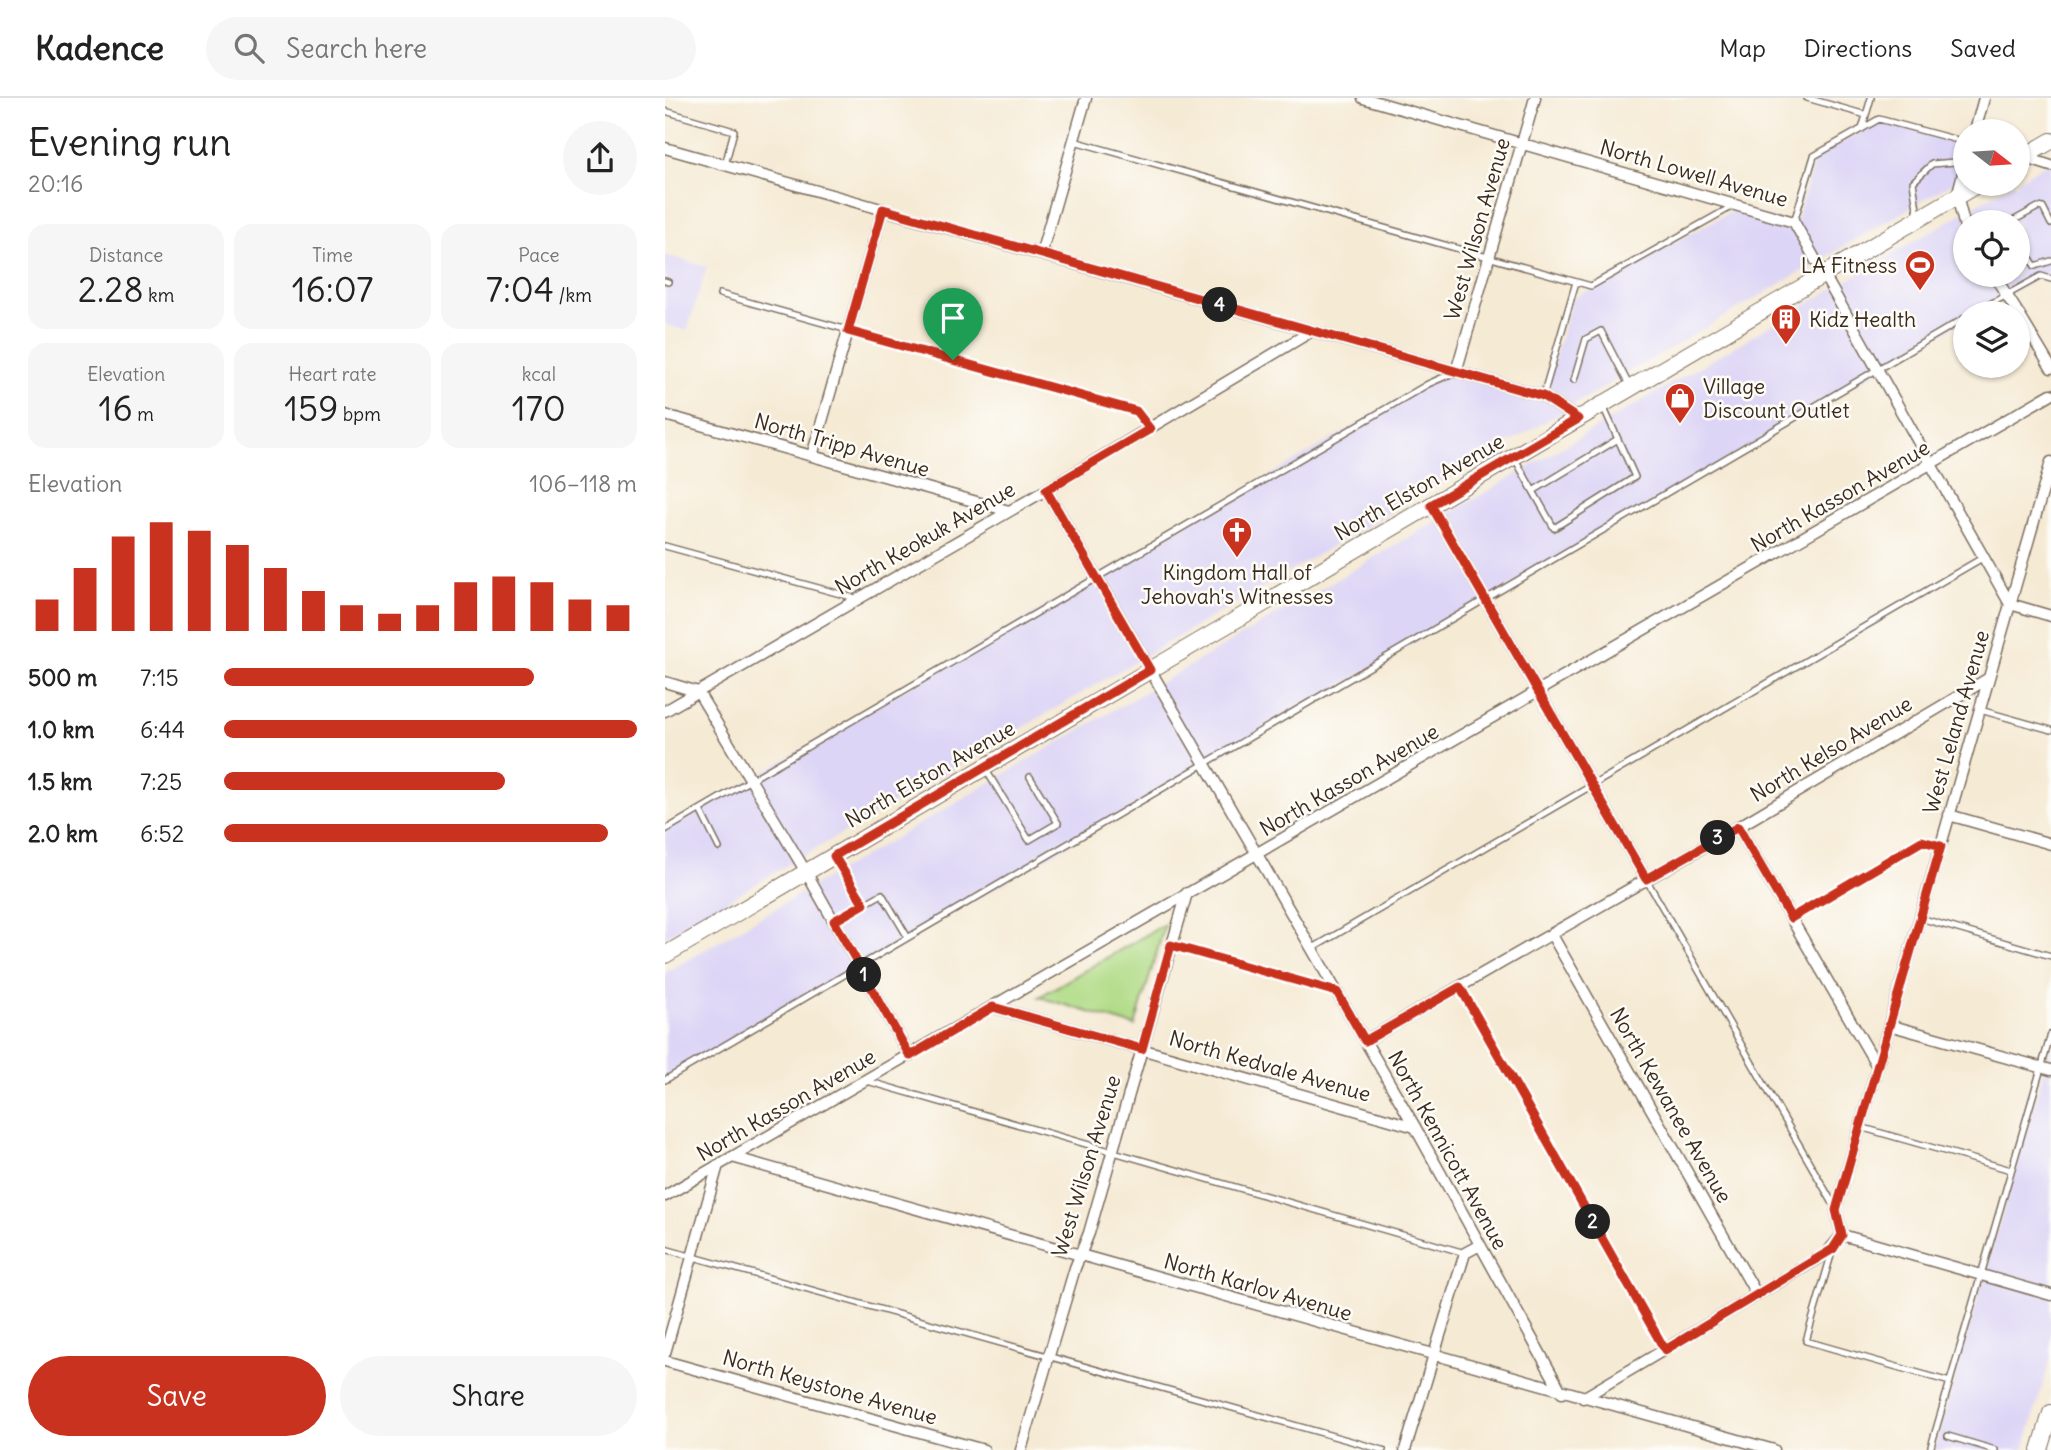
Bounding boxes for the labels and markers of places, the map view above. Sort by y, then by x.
sports icon: LA Fitness [1903,248,1937,292]
place label: LA Fitness [1801,252,1897,279]
pin [923,288,983,360]
pin: 4 [1203,288,1237,322]
building icon: Kidz Health [1769,302,1803,346]
place label: Kidz Health [1809,306,1916,333]
place label: Village Discount Outlet [1703,373,1849,424]
shop icon: Village Discount Outlet [1663,381,1697,425]
church icon: Kingdom Hall of Jehovah's Witnesses [1220,515,1254,559]
place label: Kingdom Hall of Jehovah's Witnesses [1141,559,1333,610]
pin: 3 [1701,820,1735,856]
pin: 1 [847,958,881,992]
pin: 2 [1576,1204,1611,1240]

